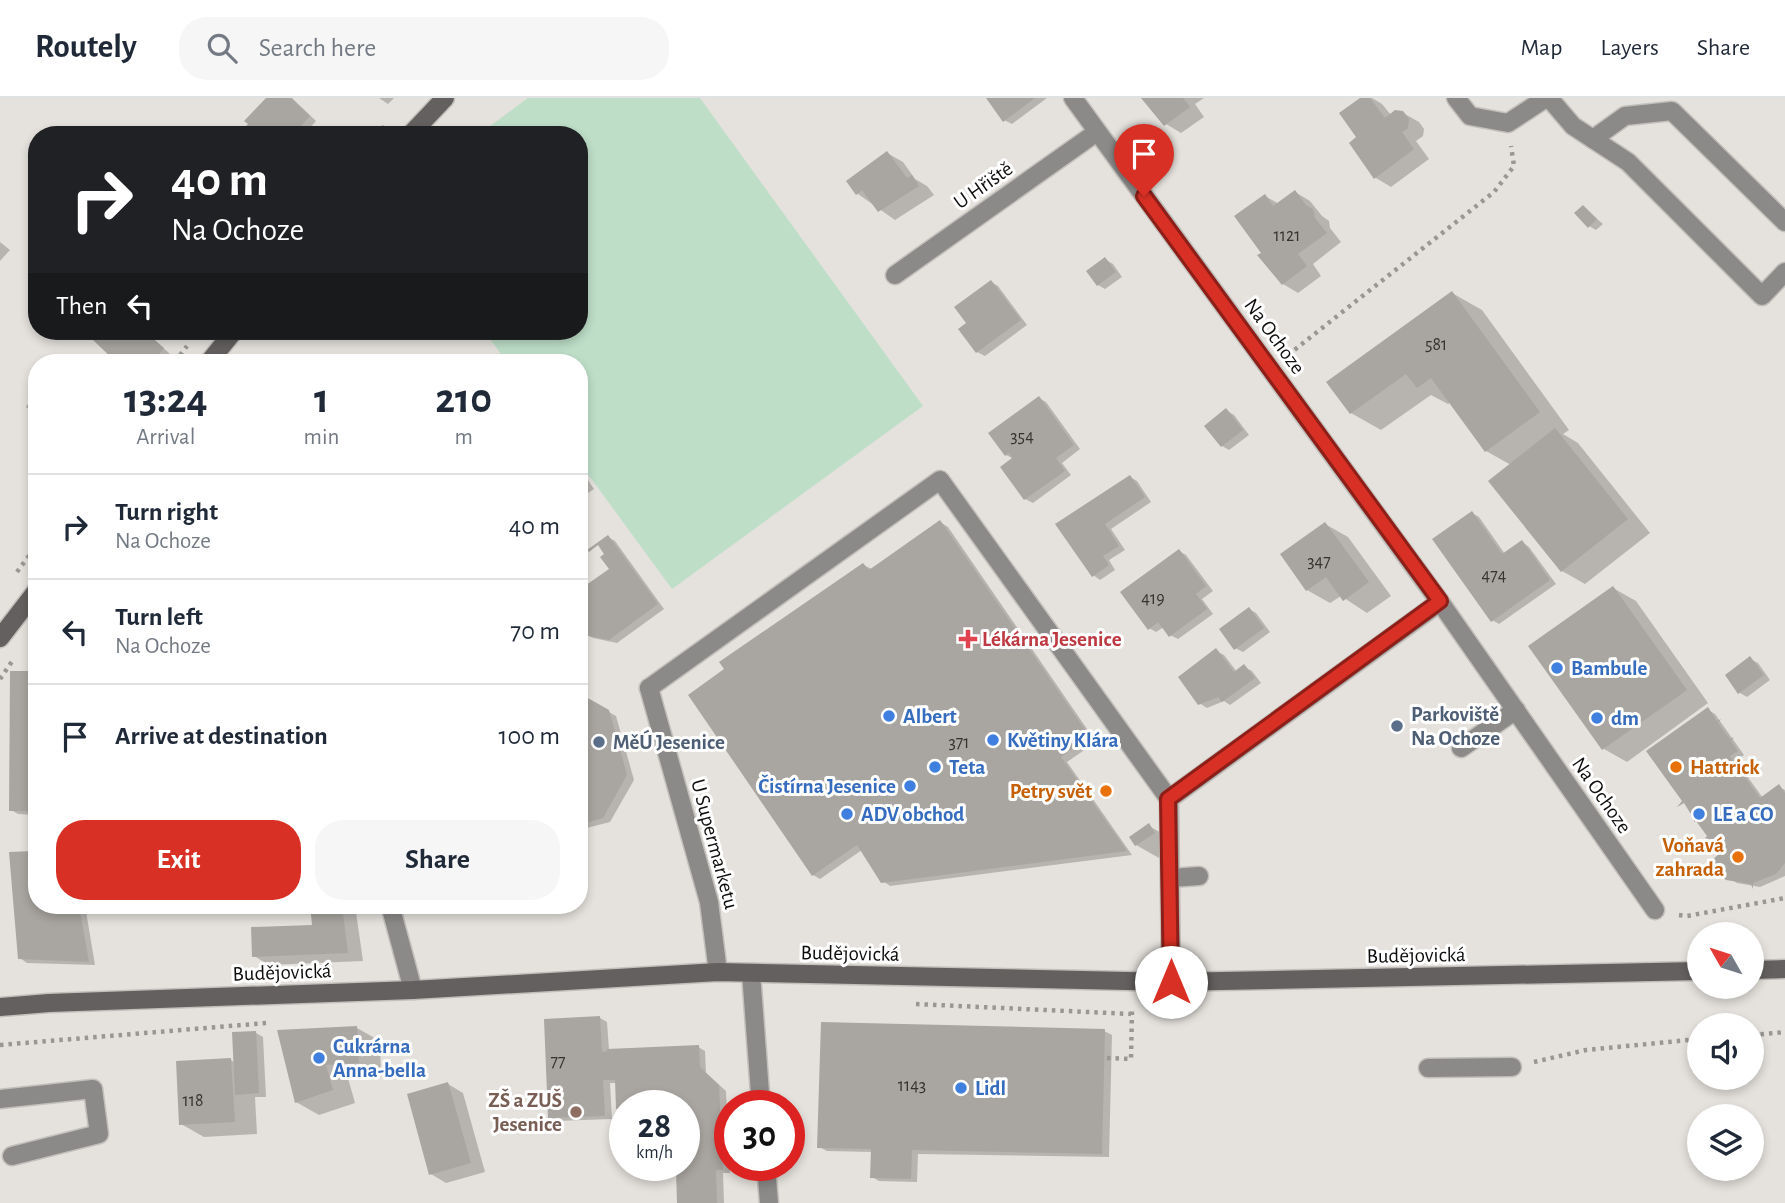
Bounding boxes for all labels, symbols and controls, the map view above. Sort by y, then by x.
search box [179,17,669,80]
icon: search [203,29,241,67]
text: Routely [35,31,137,64]
text: Search here [259,35,376,61]
text: Map [1520,36,1562,60]
text: Layers [1600,36,1659,60]
text: Share [1697,36,1750,60]
pin [1114,124,1174,196]
icon: arrive [1125,135,1163,173]
icon: right [56,154,147,245]
text: 40 m [171,156,268,205]
street label: U Hřiště [950,158,1017,213]
text: Na Ochoze [171,214,304,246]
house number: 1121 [1274,227,1300,245]
icon: left [121,287,159,325]
text: Then [56,293,107,319]
street label: Na Ochoze [1240,295,1309,378]
house number: 581 [1425,336,1447,354]
text: 13:24 [124,378,208,420]
text: 1 [314,378,329,420]
text: 210 [435,378,492,420]
text: Arrival [136,426,195,449]
text: min [304,426,339,449]
text: m [454,426,473,449]
house number: 354 [1010,428,1034,446]
text: Turn right [115,499,218,525]
icon: right [56,508,94,546]
text: 40 m [509,513,560,539]
text: Na Ochoze [115,530,211,553]
house number: 347 [1307,553,1331,571]
house number: 474 [1482,567,1507,585]
house number: 419 [1141,590,1165,608]
text: Turn left [115,604,203,630]
icon: left [56,613,94,651]
text: 70 m [510,618,560,644]
place label: Lékárna Jesenice [982,629,1122,650]
marker: Lékárna Jesenice [960,631,976,647]
text: Na Ochoze [115,635,211,658]
place label: Bambule [1571,658,1648,679]
marker: Bambule [1549,660,1565,676]
place label: Parkoviště Na Ochoze [1411,704,1500,749]
place label: Albert [903,706,957,727]
marker: Albert [881,708,897,724]
place label: dm [1611,708,1639,729]
marker: dm [1589,710,1605,726]
icon: arrive [56,718,94,756]
marker: Parkoviště Na Ochoze [1389,718,1405,734]
text: Arrive at destination [115,723,328,749]
text: 100 m [499,723,560,749]
place label: MěÚ Jesenice [613,729,725,753]
place label: Květiny Klára [1007,730,1119,751]
marker: Květiny Klára [985,732,1001,748]
marker: MěÚ Jesenice [591,734,607,750]
house number: 371 [948,734,970,752]
street label: Na Ochoze [1568,753,1635,837]
place label: Teta [949,757,985,778]
place label: Hattrick [1690,757,1760,778]
marker: Teta [927,759,943,775]
marker: Hattrick [1668,759,1684,775]
place label: Čistírna Jesenice [758,774,896,797]
street label: U Supermarketu [687,777,742,912]
marker: Čistírna Jesenice [902,778,918,794]
place label: Petry svět [1010,781,1092,802]
marker: Petry svět [1098,783,1114,799]
place label: ADV obchod [861,804,964,825]
place label: LE a CO [1713,804,1774,825]
marker: ADV obchod [839,806,855,822]
marker: LE a CO [1691,806,1707,822]
button: Exit [56,820,301,900]
button: Share [315,820,560,900]
place label: Voňavá zahrada [1656,835,1724,880]
marker: Voňavá zahrada [1730,849,1746,865]
north arrow [1687,922,1764,999]
map controls [1687,922,1764,1181]
street label: Budějovická [800,942,900,965]
street label: Budějovická [1366,944,1466,967]
position arrow [1134,945,1208,1019]
street label: Budějovická [232,960,332,985]
button: sound [1687,1013,1764,1090]
place label: Cukrárna Anna-bella [333,1036,426,1081]
marker: Cukrárna Anna-bella [311,1050,327,1066]
house number: 77 [550,1053,566,1071]
house number: 1143 [898,1077,926,1095]
place label: Lidl [975,1078,1006,1099]
marker: Lidl [953,1080,969,1096]
place label: ZŠ a ZUŠ Jesenice [488,1088,562,1135]
speed limit sign: 30 [714,1090,805,1181]
house number: 118 [183,1092,203,1110]
marker: ZŠ a ZUŠ Jesenice [568,1104,584,1120]
button: layers [1687,1104,1764,1181]
text: 28 [638,1109,671,1144]
text: km/h [636,1144,673,1162]

